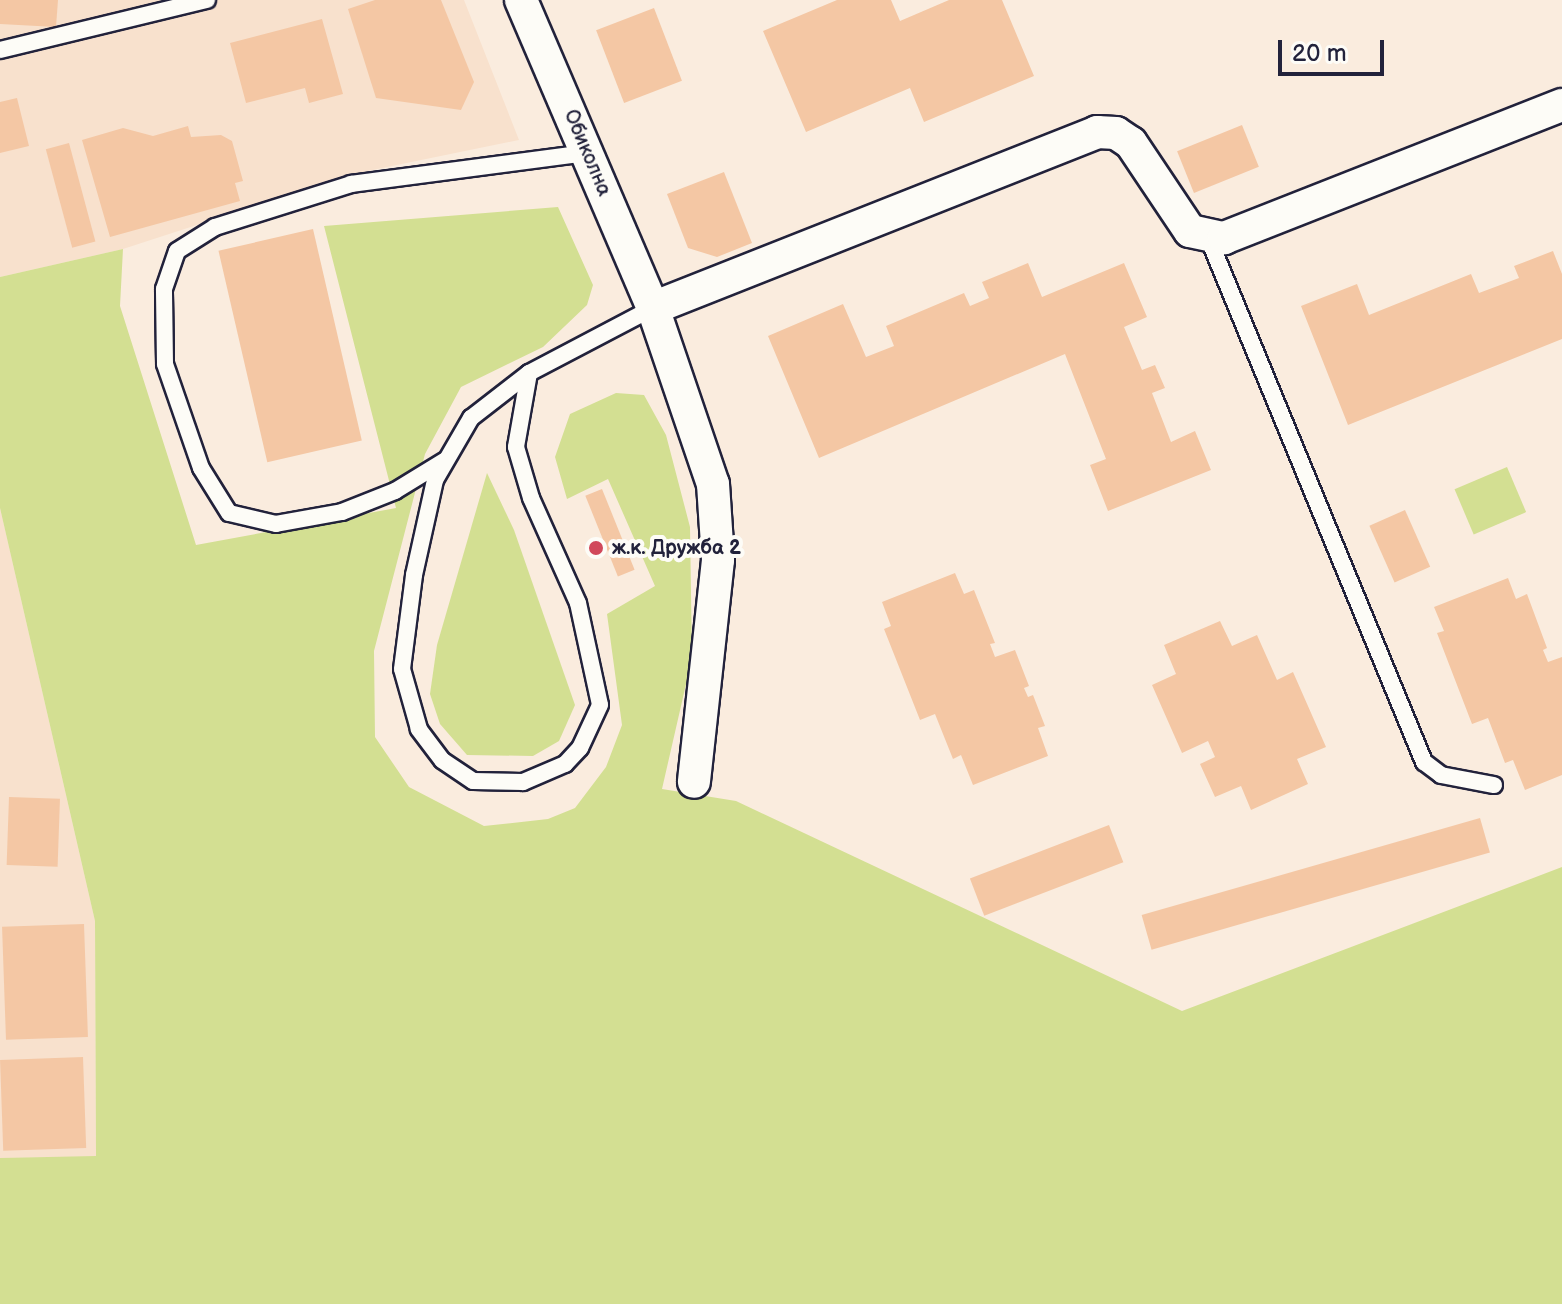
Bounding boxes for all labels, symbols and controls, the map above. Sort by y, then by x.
scale bar [1282,24,1388,74]
text: 20 m [1292,39,1347,68]
street label: Обиколна [558,106,616,200]
place label: ж.к. Дружба 2 [612,536,741,560]
marker: ж.к. Дружба 2 [587,539,605,557]

